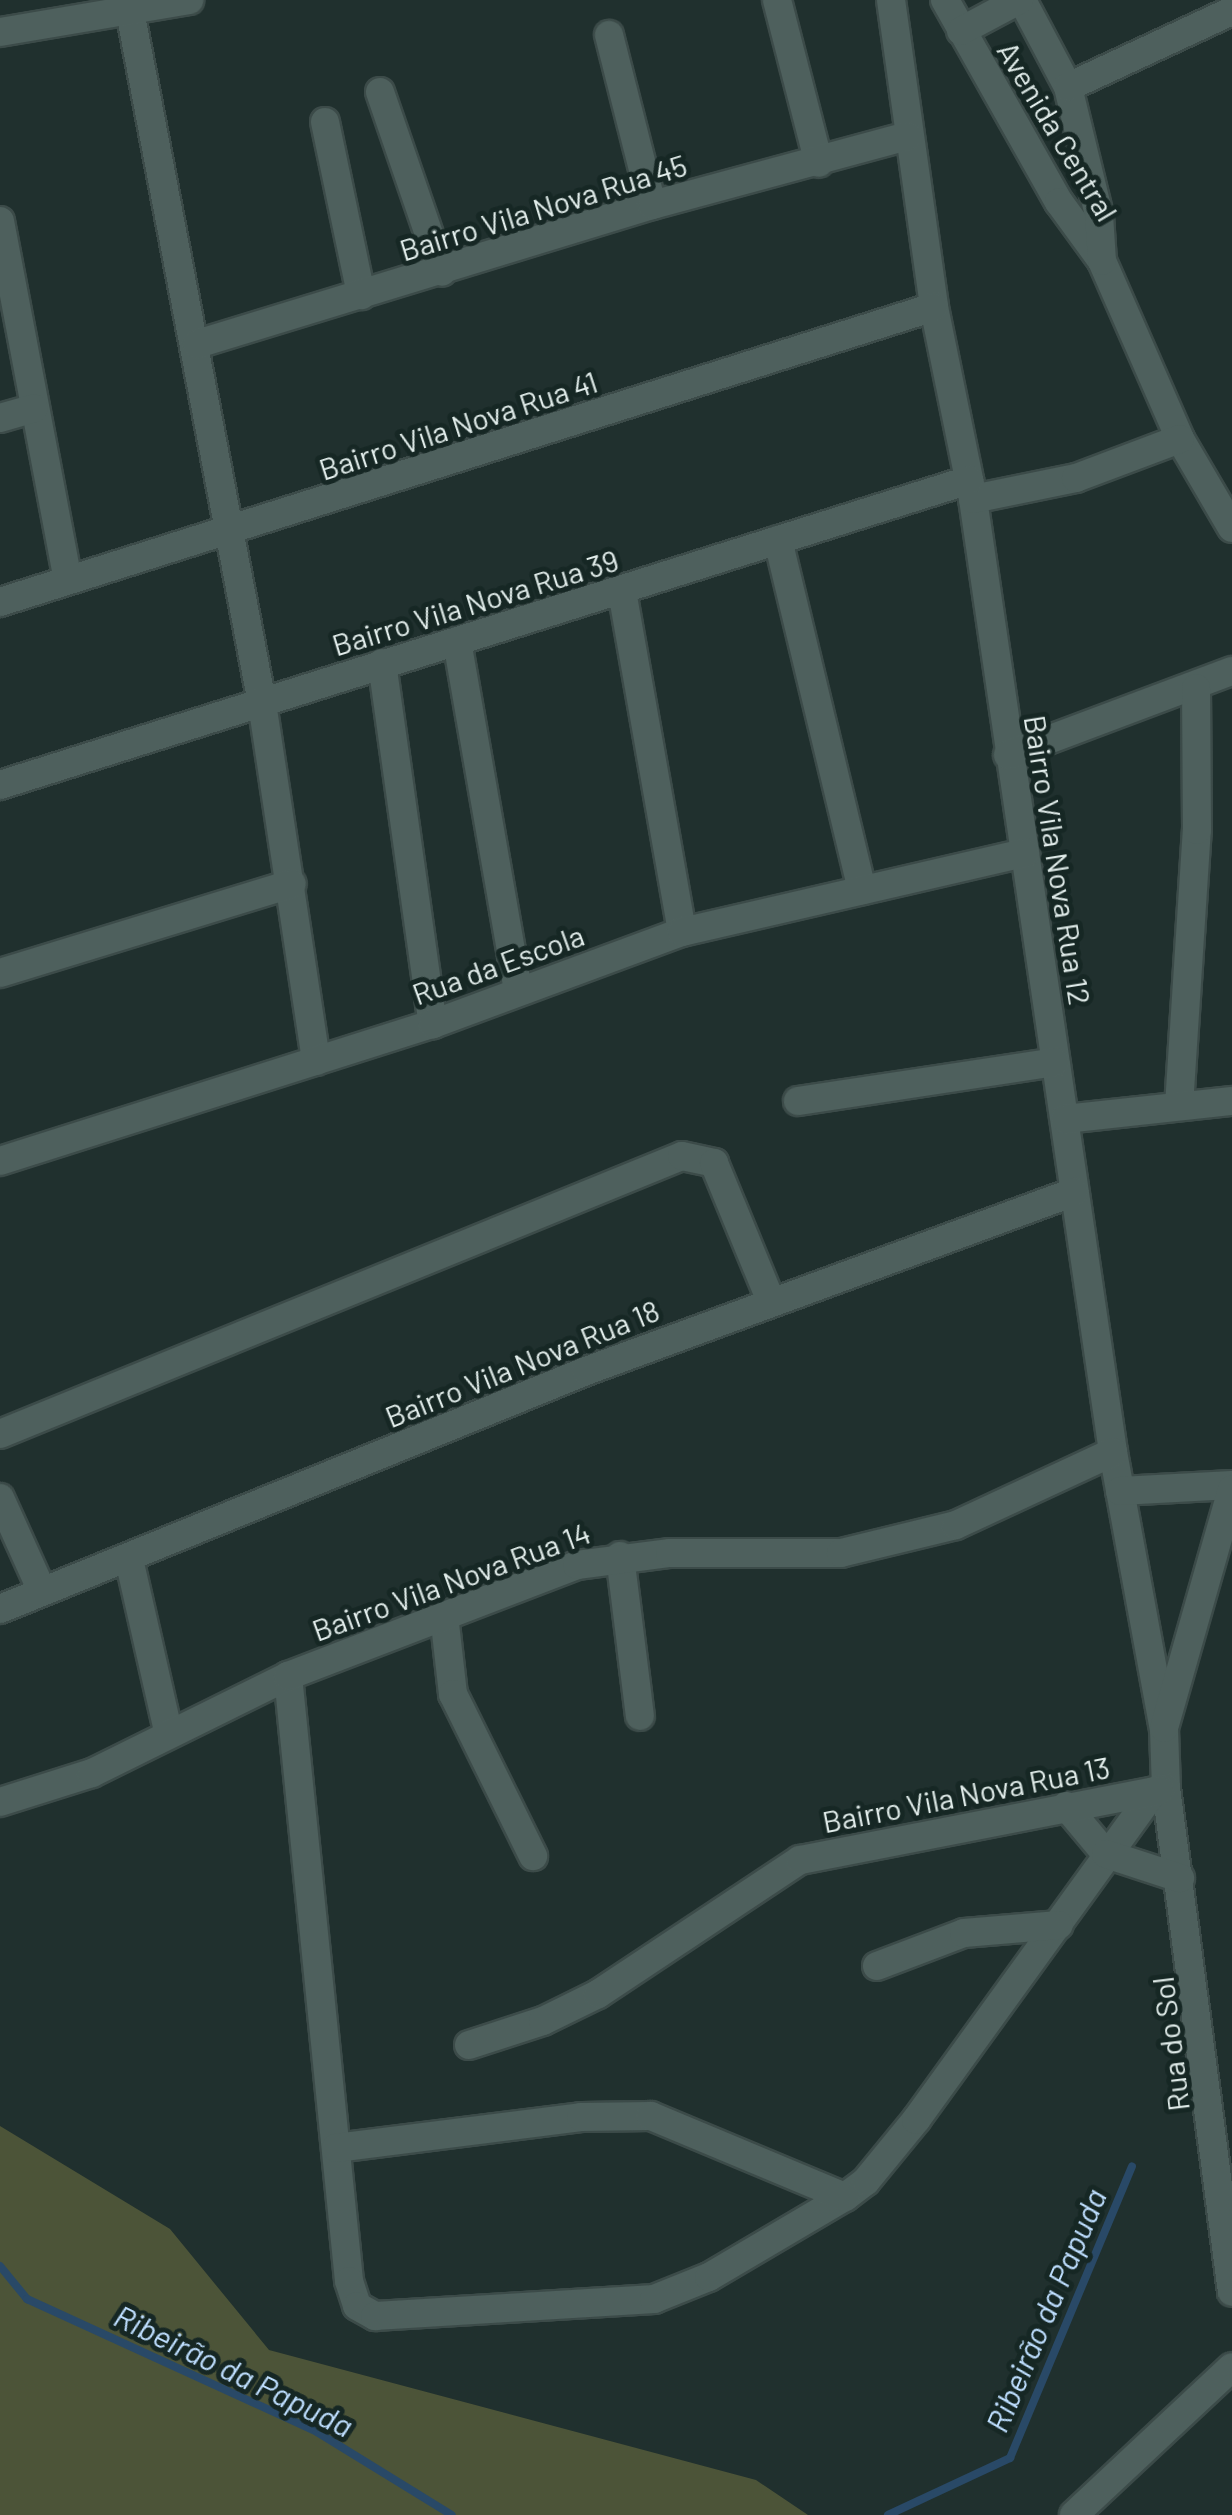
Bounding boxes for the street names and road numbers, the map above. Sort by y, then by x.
street label: Avenida Central [990,35,1126,227]
street label: Bairro Vila Nova Rua 45 [395,146,691,268]
street label: Bairro Vila Nova Rua 41 [314,363,602,487]
street label: Bairro Vila Nova Rua 39 [328,541,622,663]
street label: Bairro Vila Nova Rua 12 [1017,713,1099,1007]
street label: Rua da Escola [407,916,589,1012]
street label: Bairro Vila Nova Rua 18 [380,1292,664,1434]
street label: Bairro Vila Nova Rua 14 [307,1514,595,1648]
street label: Bairro Vila Nova Rua 13 [819,1748,1113,1840]
street label: Rua do Sol [1144,1975,1196,2113]

